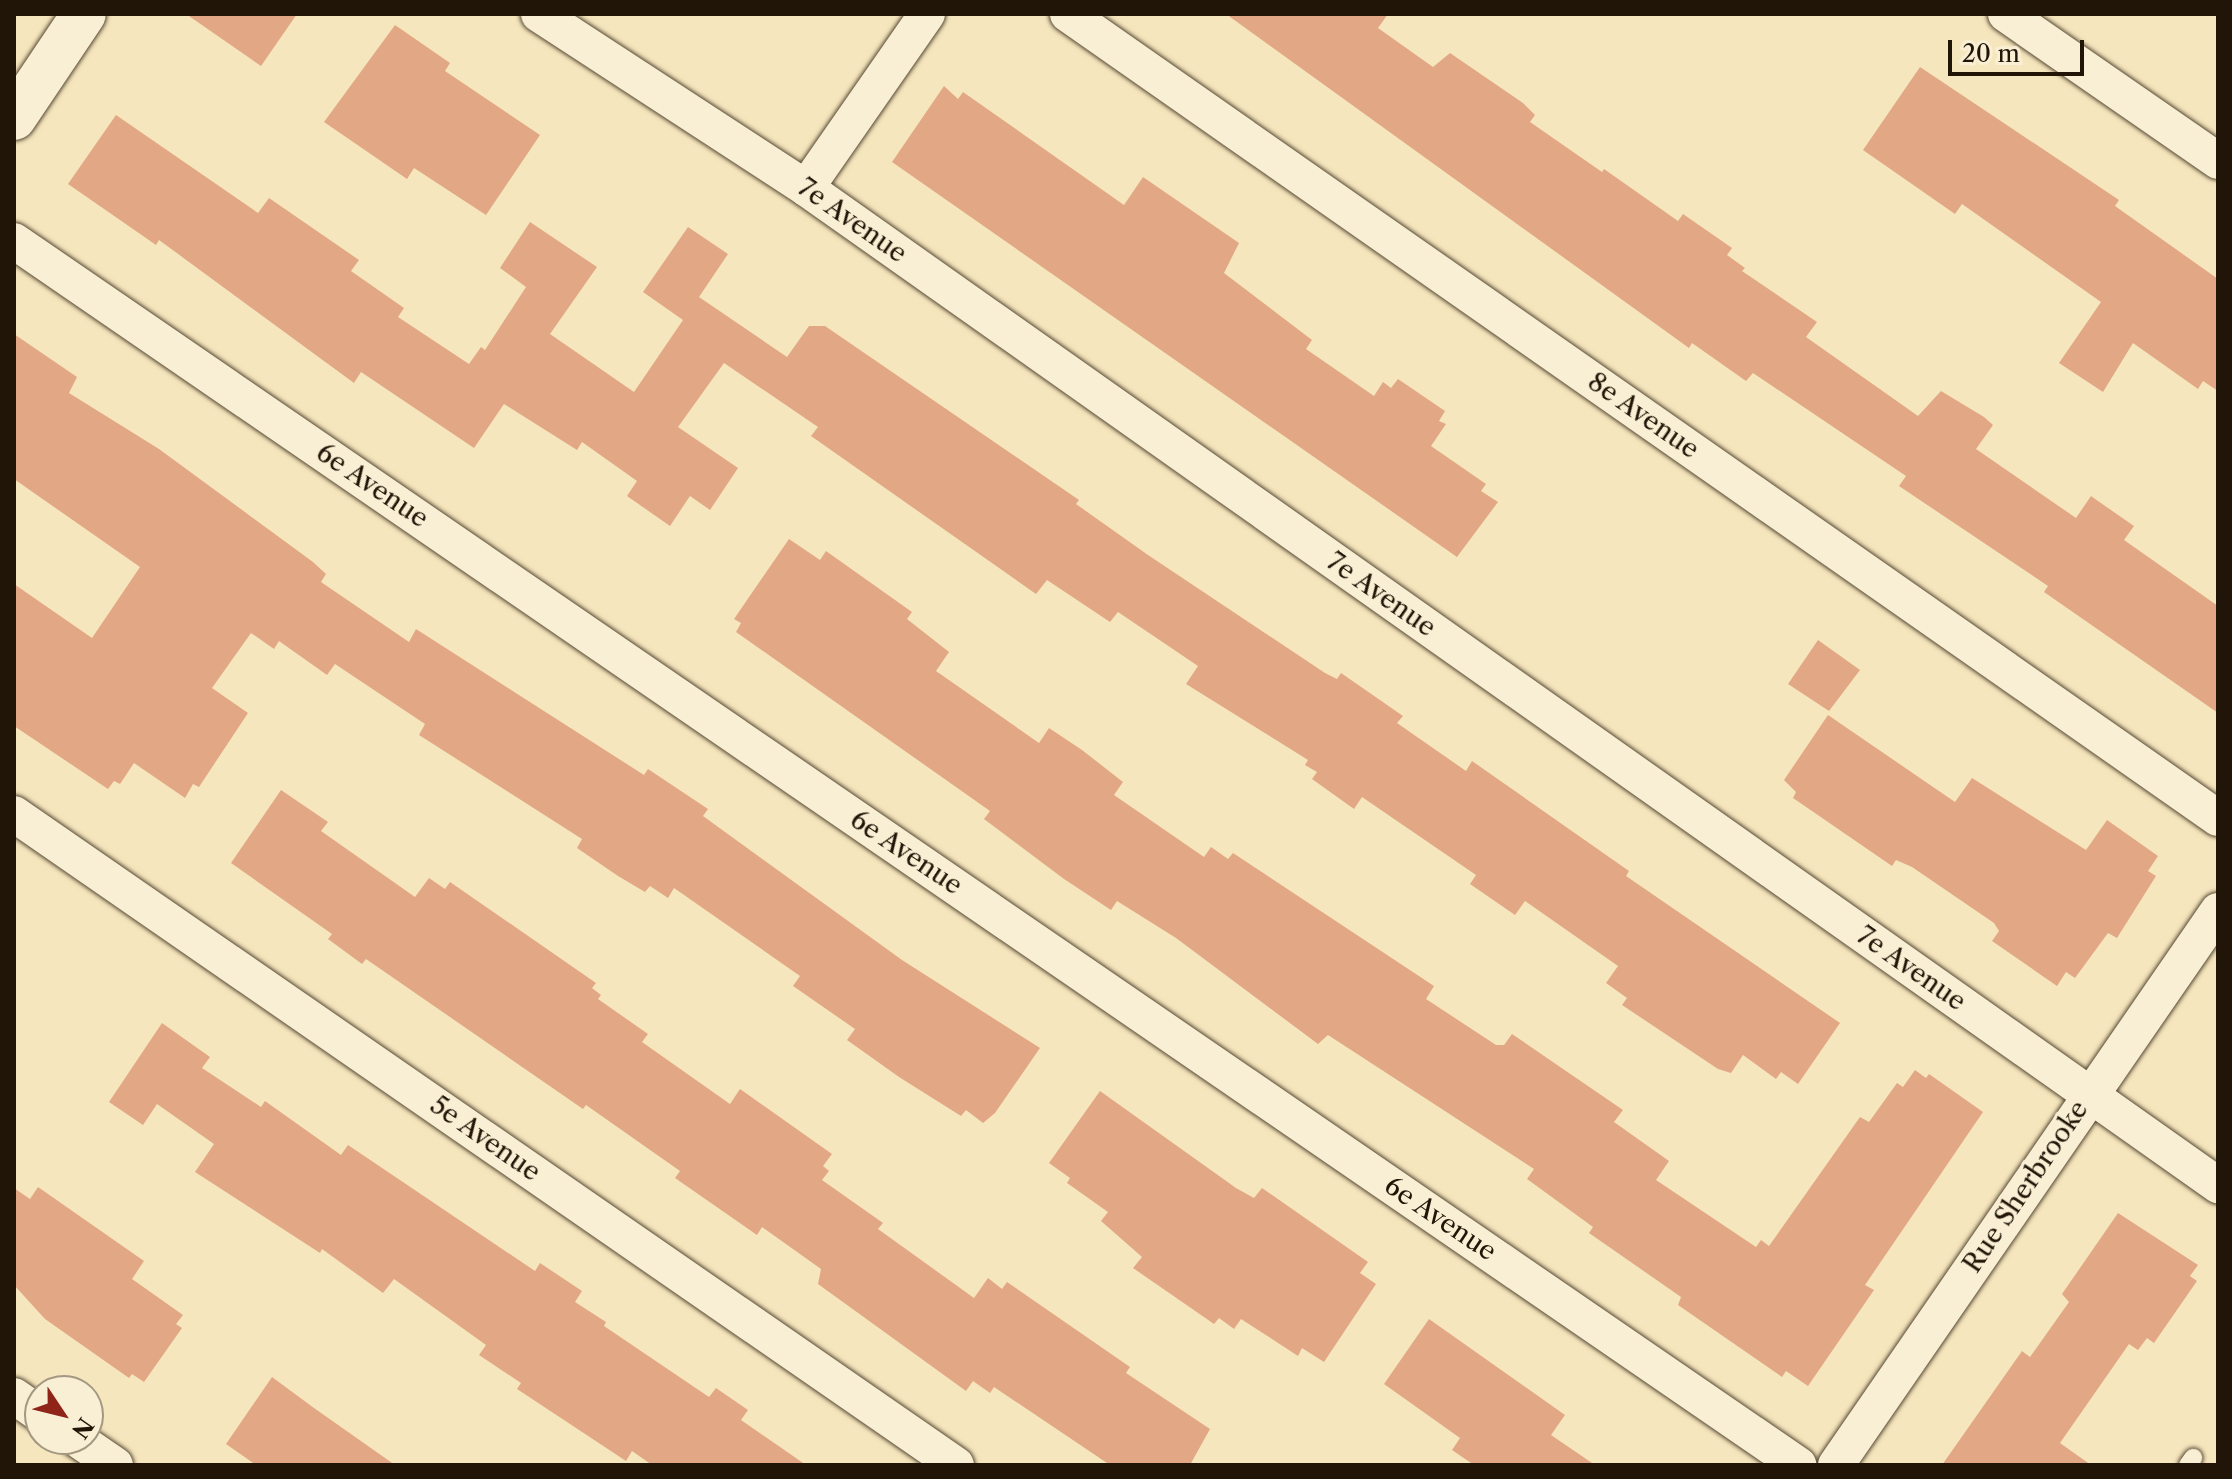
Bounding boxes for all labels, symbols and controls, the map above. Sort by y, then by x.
scale bar [1952,24,2088,74]
text: 20 m [1962,39,2020,68]
street label: 7e Avenue [791,172,913,270]
street label: 8e Avenue [1581,366,1705,466]
street label: 6e Avenue [310,437,434,535]
street label: 7e Avenue [1320,546,1442,644]
street label: 6e Avenue [844,804,968,902]
street label: 7e Avenue [1850,920,1972,1018]
street label: 5e Avenue [424,1090,546,1188]
street label: Rue Sherbrooke [1957,1095,2095,1279]
street label: 6e Avenue [1378,1170,1502,1268]
north arrow [24,1375,104,1455]
text: N [66,1412,99,1443]

